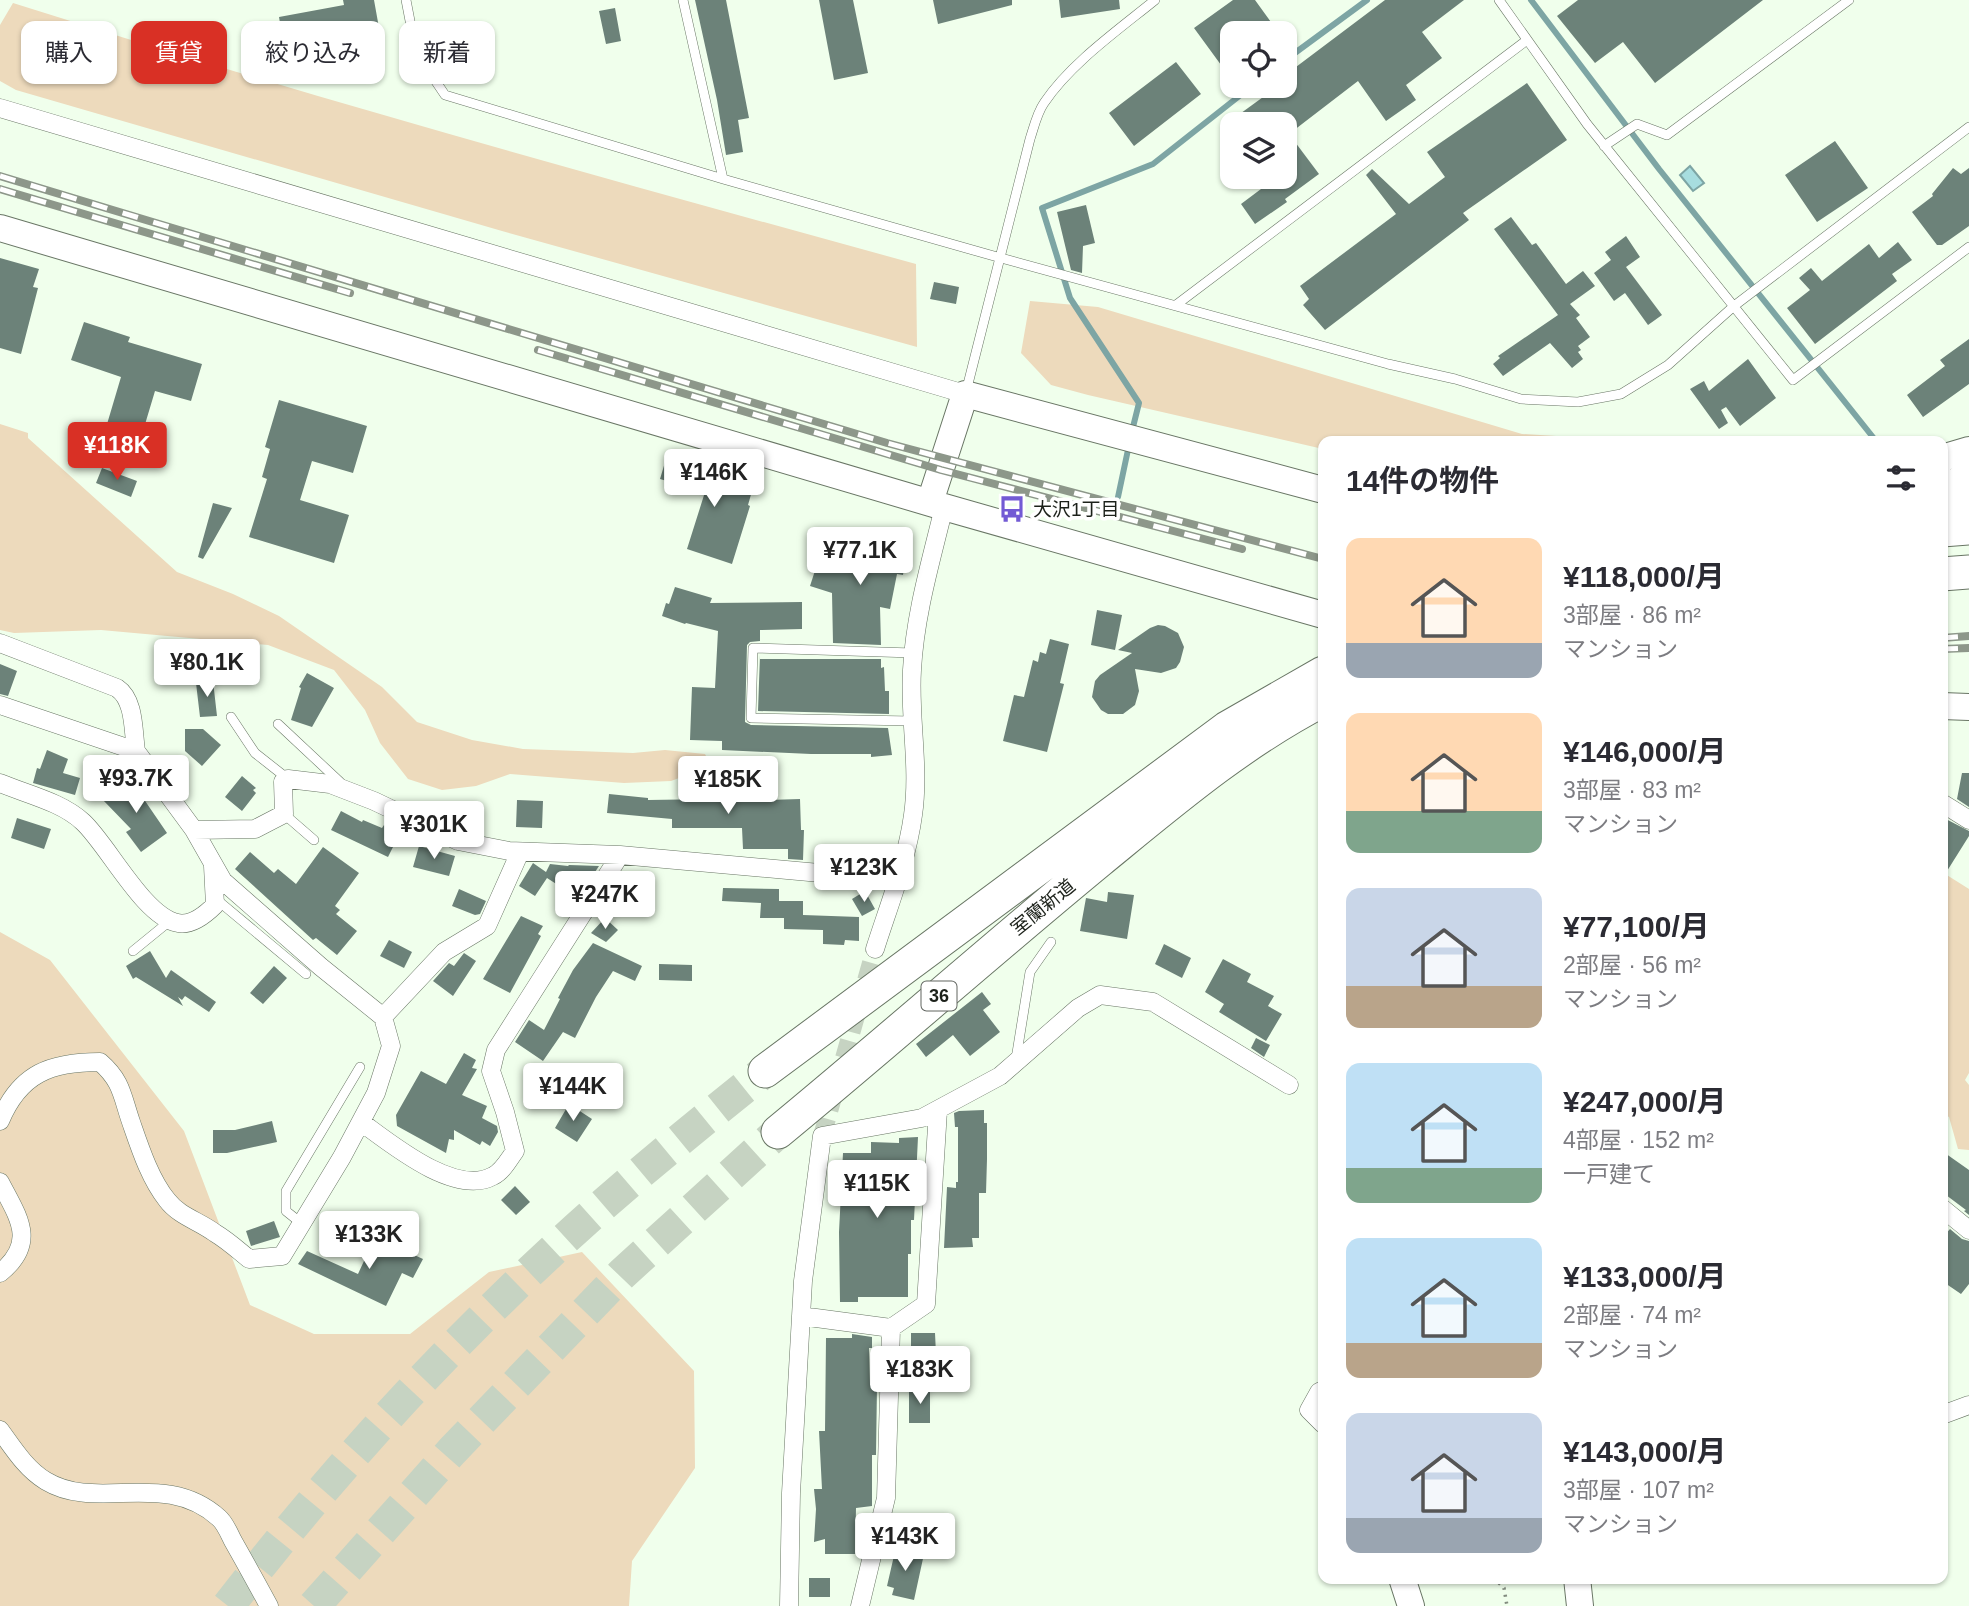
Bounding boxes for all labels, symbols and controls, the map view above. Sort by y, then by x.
chip: 購入 [21,21,117,84]
chip: 賃貸 [131,21,227,84]
chip: 絞り込み [241,21,385,84]
chip: 新着 [399,21,495,84]
map controls [1220,21,1297,189]
button: locate [1220,21,1297,98]
button: layers [1220,112,1297,189]
pin: ¥118K [68,422,166,482]
text: ¥118K [84,432,150,458]
pin: ¥146K [665,449,763,509]
text: ¥146K [680,459,748,485]
icon: filters [1882,459,1920,497]
text: 14件の物件 [1346,464,1499,497]
bus stop icon: 大沢1丁目 [997,494,1027,524]
place label: 大沢1丁目 [1033,499,1120,520]
pin: ¥77.1K [803,528,917,587]
text: ¥77.1K [823,537,897,563]
text: ¥118,000/月 [1563,560,1725,593]
icon: home [1402,566,1486,650]
text: 3部屋 · 86 m² [1563,602,1701,628]
text: マンション [1563,636,1678,662]
pin: ¥80.1K [150,640,264,699]
text: ¥80.1K [170,649,244,675]
text: ¥146,000/月 [1563,735,1726,768]
icon: home [1402,741,1486,825]
pin: ¥93.7K [79,756,193,815]
pin: ¥185K [679,756,777,816]
text: ¥93.7K [99,765,173,791]
text: ¥185K [694,766,762,792]
text: 3部屋 · 83 m² [1563,777,1701,803]
pin: ¥301K [385,802,483,861]
text: ¥301K [400,811,468,837]
text: マンション [1563,811,1678,837]
pin: ¥123K [815,844,913,904]
text: ¥123K [830,854,898,880]
pin: ¥247K [556,872,654,931]
street label: 室蘭新道 [1007,875,1079,939]
text: ¥247K [571,881,639,907]
text: ¥77,100/月 [1563,910,1710,943]
icon: home [1402,916,1486,1000]
text: 2部屋 · 56 m² [1563,952,1701,978]
road number: 36 [922,981,956,1010]
text: マンション [1563,986,1678,1012]
pin: ¥144K [524,1064,622,1123]
text: ¥144K [539,1073,607,1099]
text: ¥247,000/月 [1563,1085,1726,1118]
icon: home [1402,1091,1486,1175]
text: 4部屋 · 152 m² [1563,1127,1714,1153]
pin: ¥115K [828,1160,926,1220]
text: 一戸建て [1563,1161,1655,1187]
text: ¥115K [844,1170,910,1196]
pin: ¥133K [320,1212,418,1271]
text: ¥133K [335,1221,403,1247]
text: ¥133,000/月 [1563,1260,1726,1293]
icon: home [1402,1266,1486,1350]
text: 2部屋 · 74 m² [1563,1302,1701,1328]
text: マンション [1563,1336,1678,1362]
pin: ¥183K [871,1346,969,1406]
text: ¥183K [886,1356,954,1382]
text: ¥143,000/月 [1563,1435,1726,1468]
icon: home [1402,1441,1486,1525]
text: 3部屋 · 107 m² [1563,1477,1714,1503]
text: マンション [1563,1511,1678,1537]
pin: ¥143K [856,1514,954,1573]
text: ¥143K [871,1523,939,1549]

